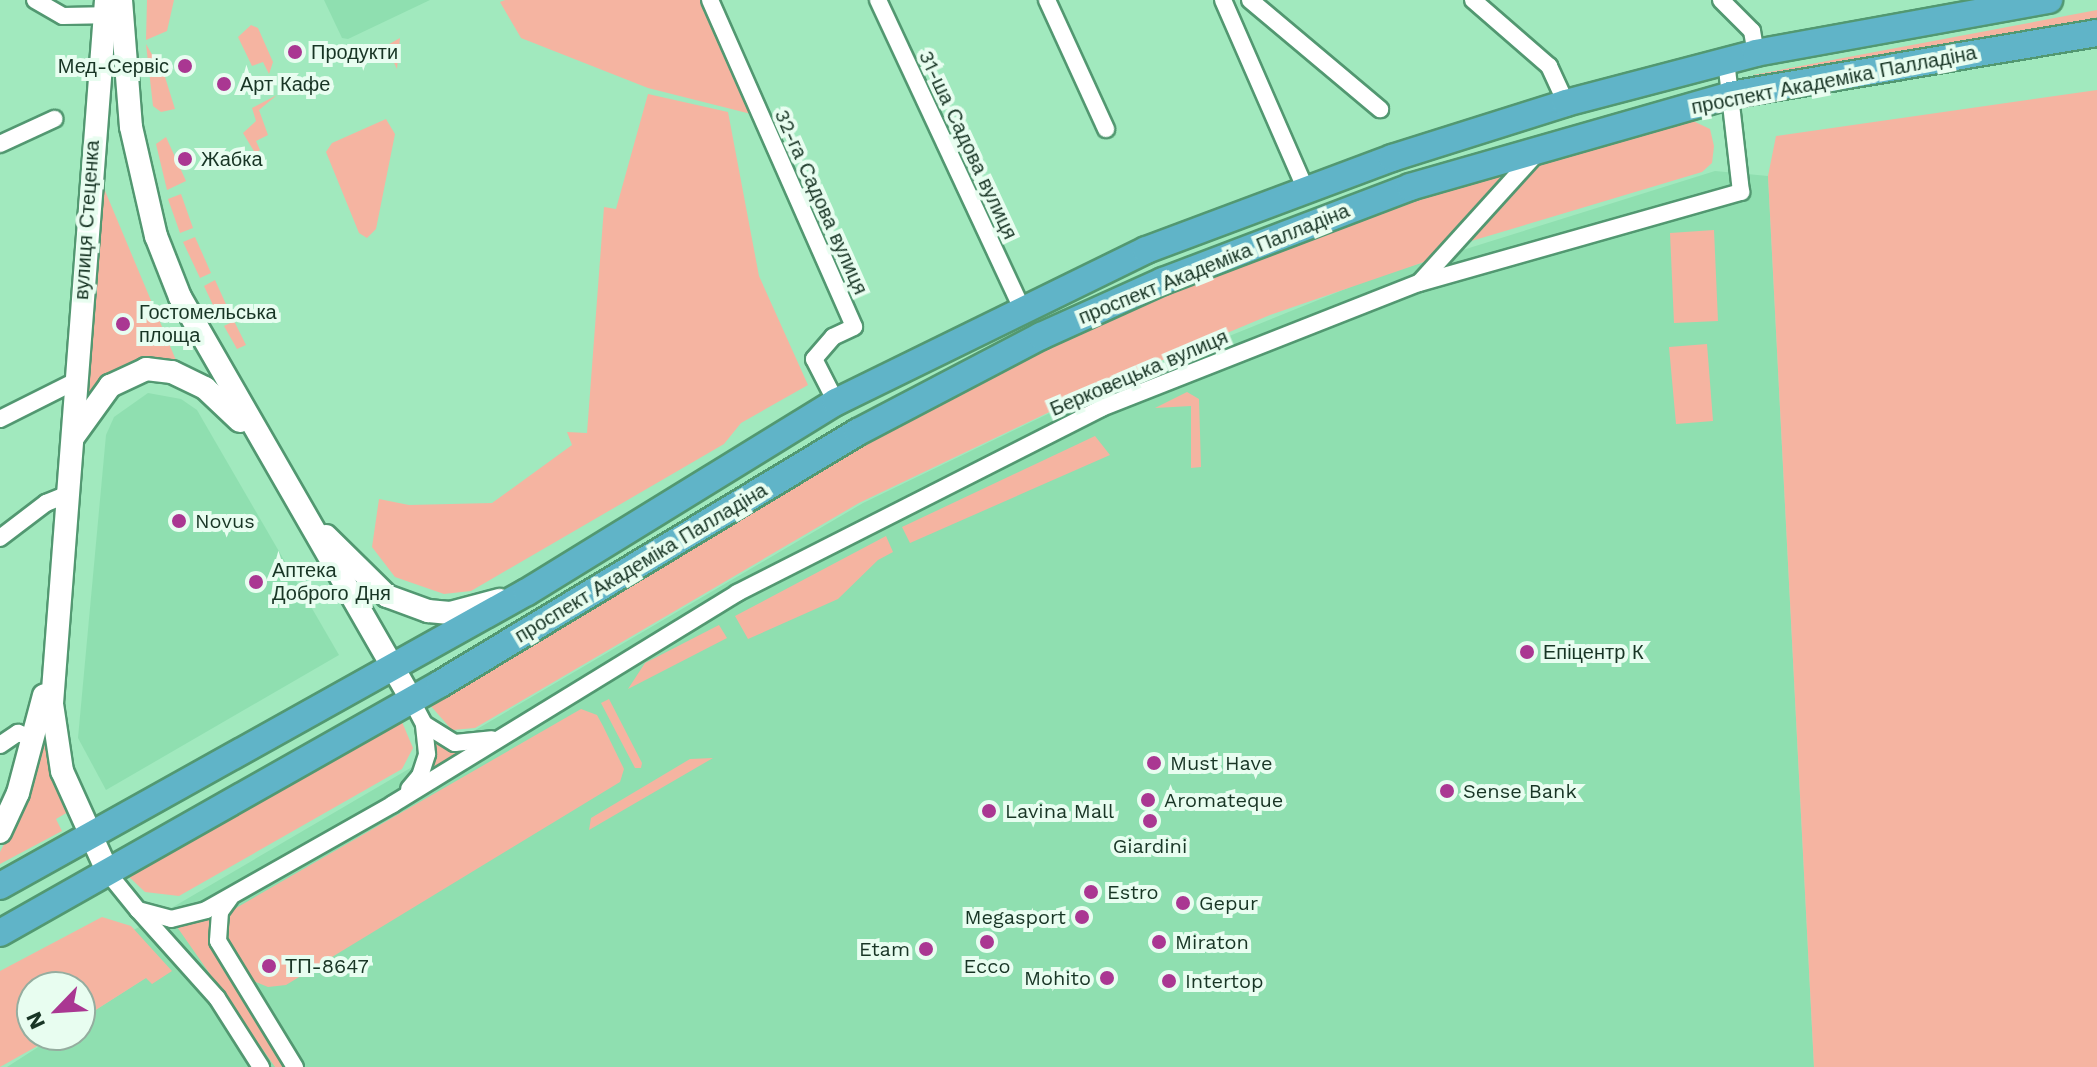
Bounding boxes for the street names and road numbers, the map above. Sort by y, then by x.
street label: проспект Академіка Палладіна [1689,41,1979,119]
street label: 31-ша Садова вулиця [914,47,1022,243]
street label: 32-га Садова вулиця [769,106,873,298]
street label: вулиця Стеценка [69,139,105,301]
street label: проспект Академіка Палладіна [1075,199,1353,329]
street label: Берковецька вулиця [1046,325,1232,421]
street label: проспект Академіка Палладіна [511,478,771,648]

